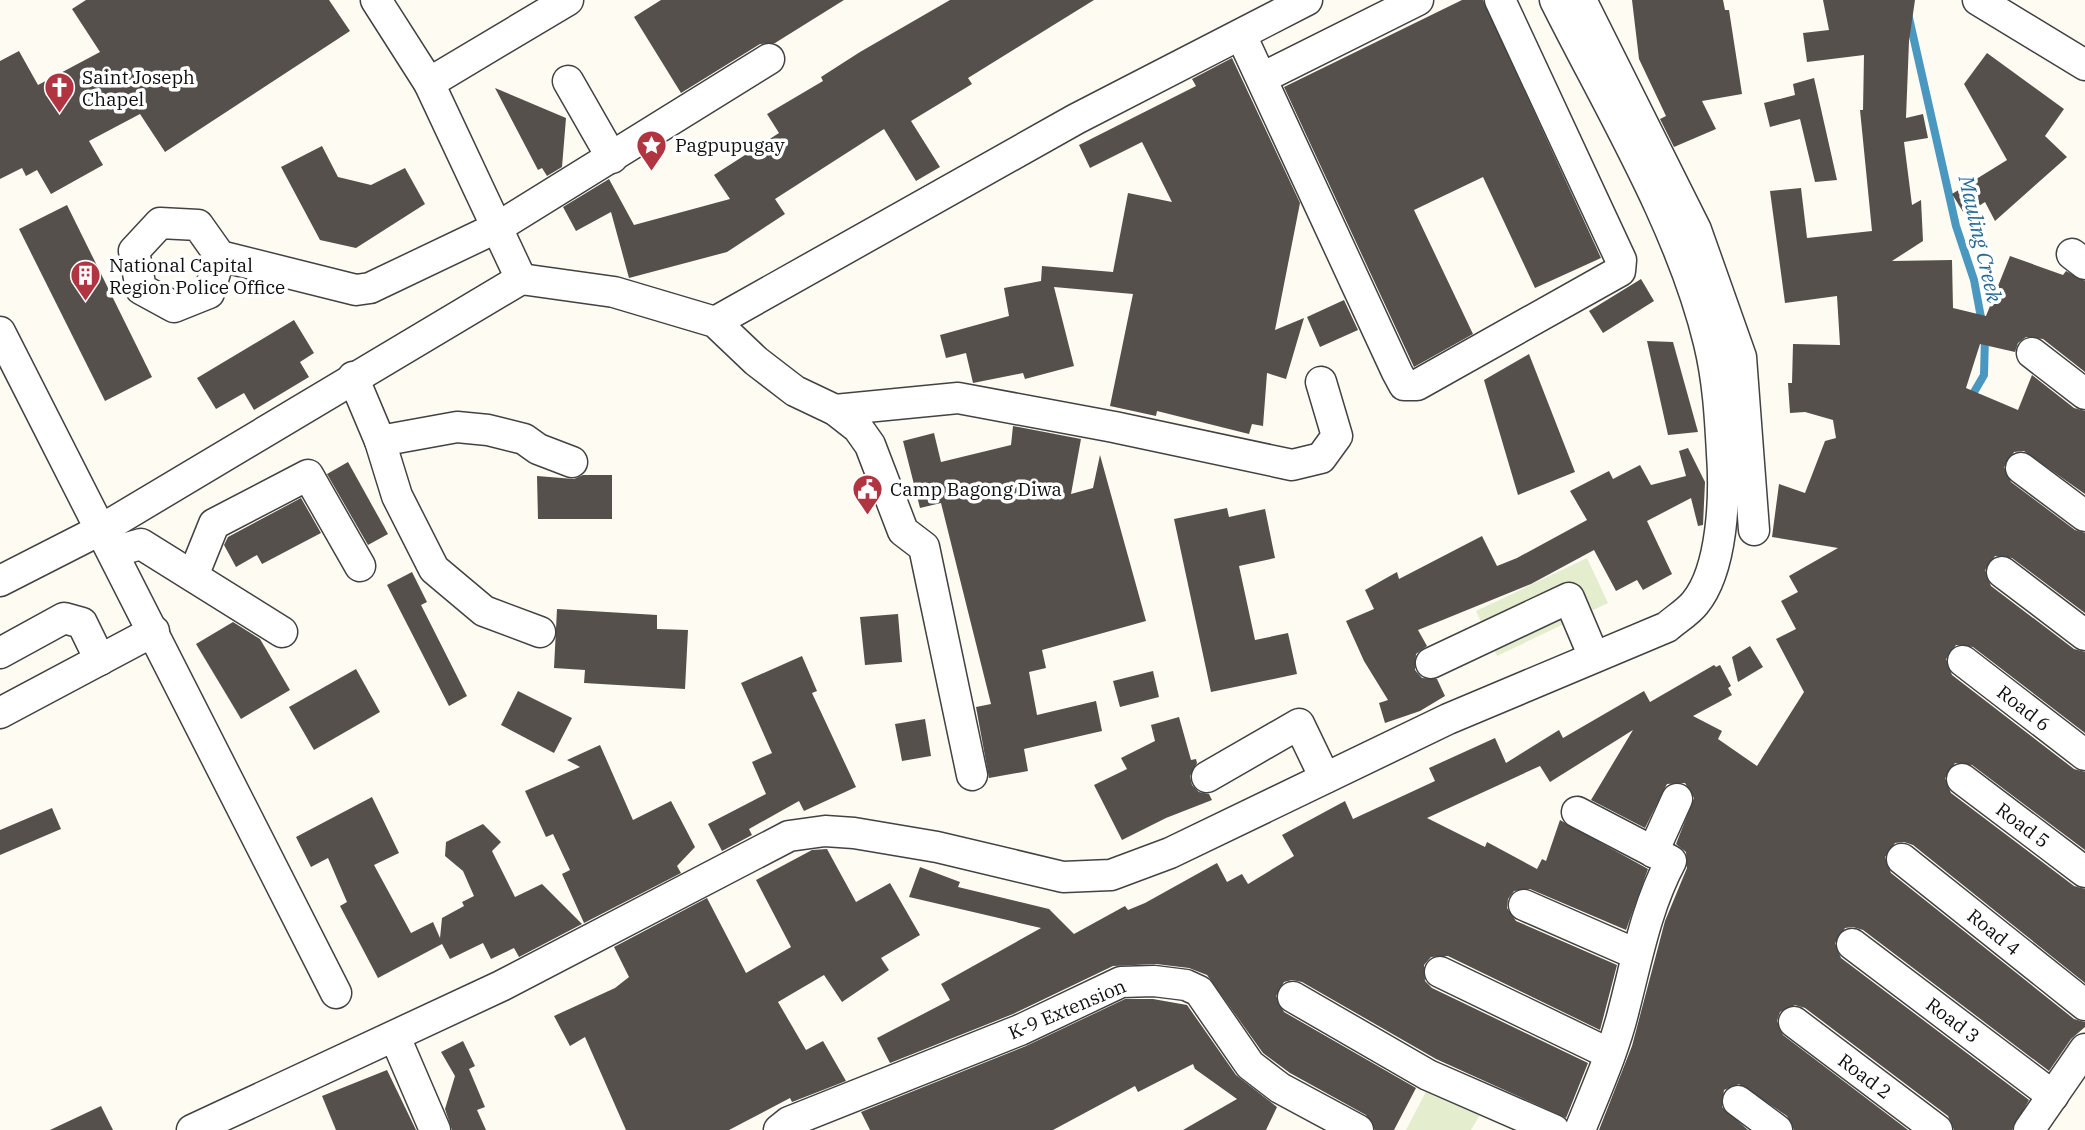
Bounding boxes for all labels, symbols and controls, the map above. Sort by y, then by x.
place label: Saint Joseph Chapel [82,65,195,111]
church icon: Saint Joseph Chapel [42,71,76,115]
place icon: Pagpupugay [635,128,669,172]
place label: Pagpupugay [675,133,785,157]
water label: Mauling Creek [1953,172,2009,306]
place label: National Capital Region Police Office [109,253,285,299]
building icon: National Capital Region Police Office [69,259,103,303]
public building icon: Camp Bagong Diwa [850,472,884,516]
place label: Camp Bagong Diwa [890,477,1062,501]
street label: Road 6 [1993,680,2055,736]
street label: Road 5 [1991,797,2055,853]
street label: Road 4 [1963,903,2025,961]
street label: K-9 Extension [1005,973,1129,1045]
street label: Road 3 [1921,992,1985,1048]
street label: Road 2 [1833,1048,1897,1104]

